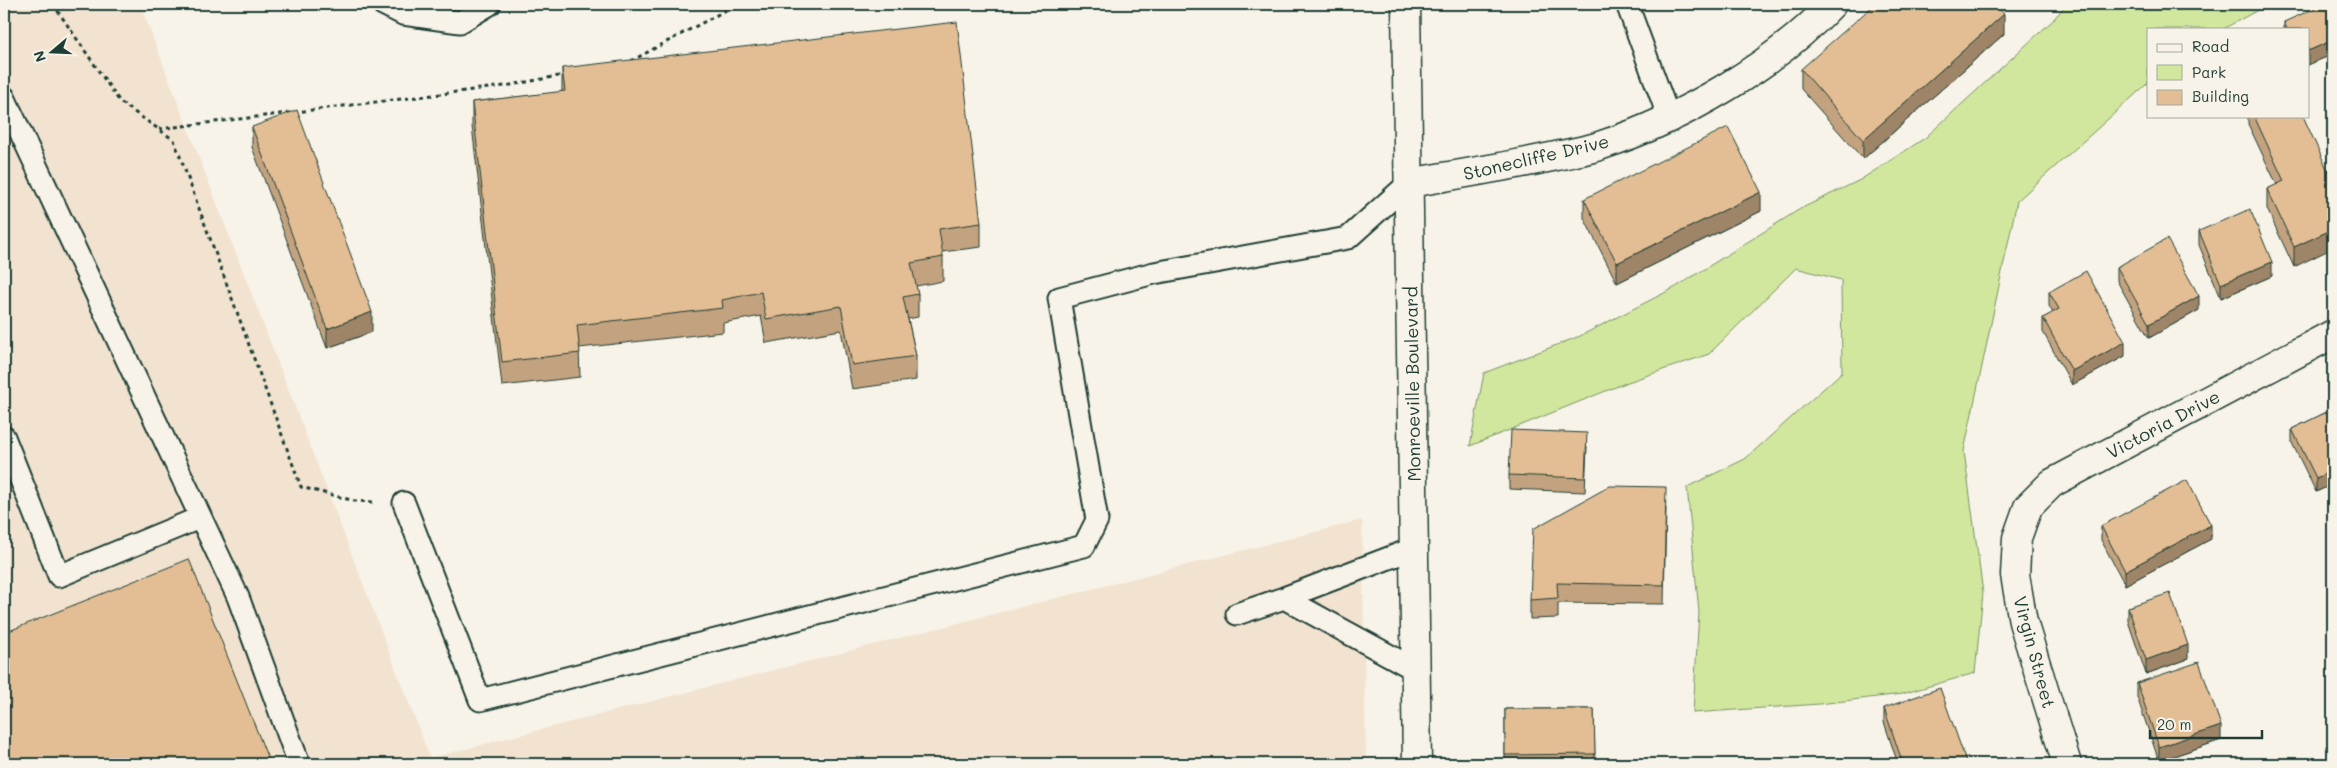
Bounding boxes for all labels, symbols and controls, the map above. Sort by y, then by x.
north arrow [28,28,78,78]
legend [2147,28,2310,118]
text: Road [2192,36,2229,56]
text: N [29,48,50,65]
text: Park [2192,62,2226,82]
text: Building [2192,86,2249,106]
street label: Stonecliffe Drive [1461,129,1611,185]
street label: Monroeville Boulevard [1398,286,1426,482]
street label: Victoria Drive [2102,384,2224,464]
street label: Virgin Street [2009,593,2061,711]
scale bar [2150,708,2262,740]
text: 20 m [2157,714,2191,734]

